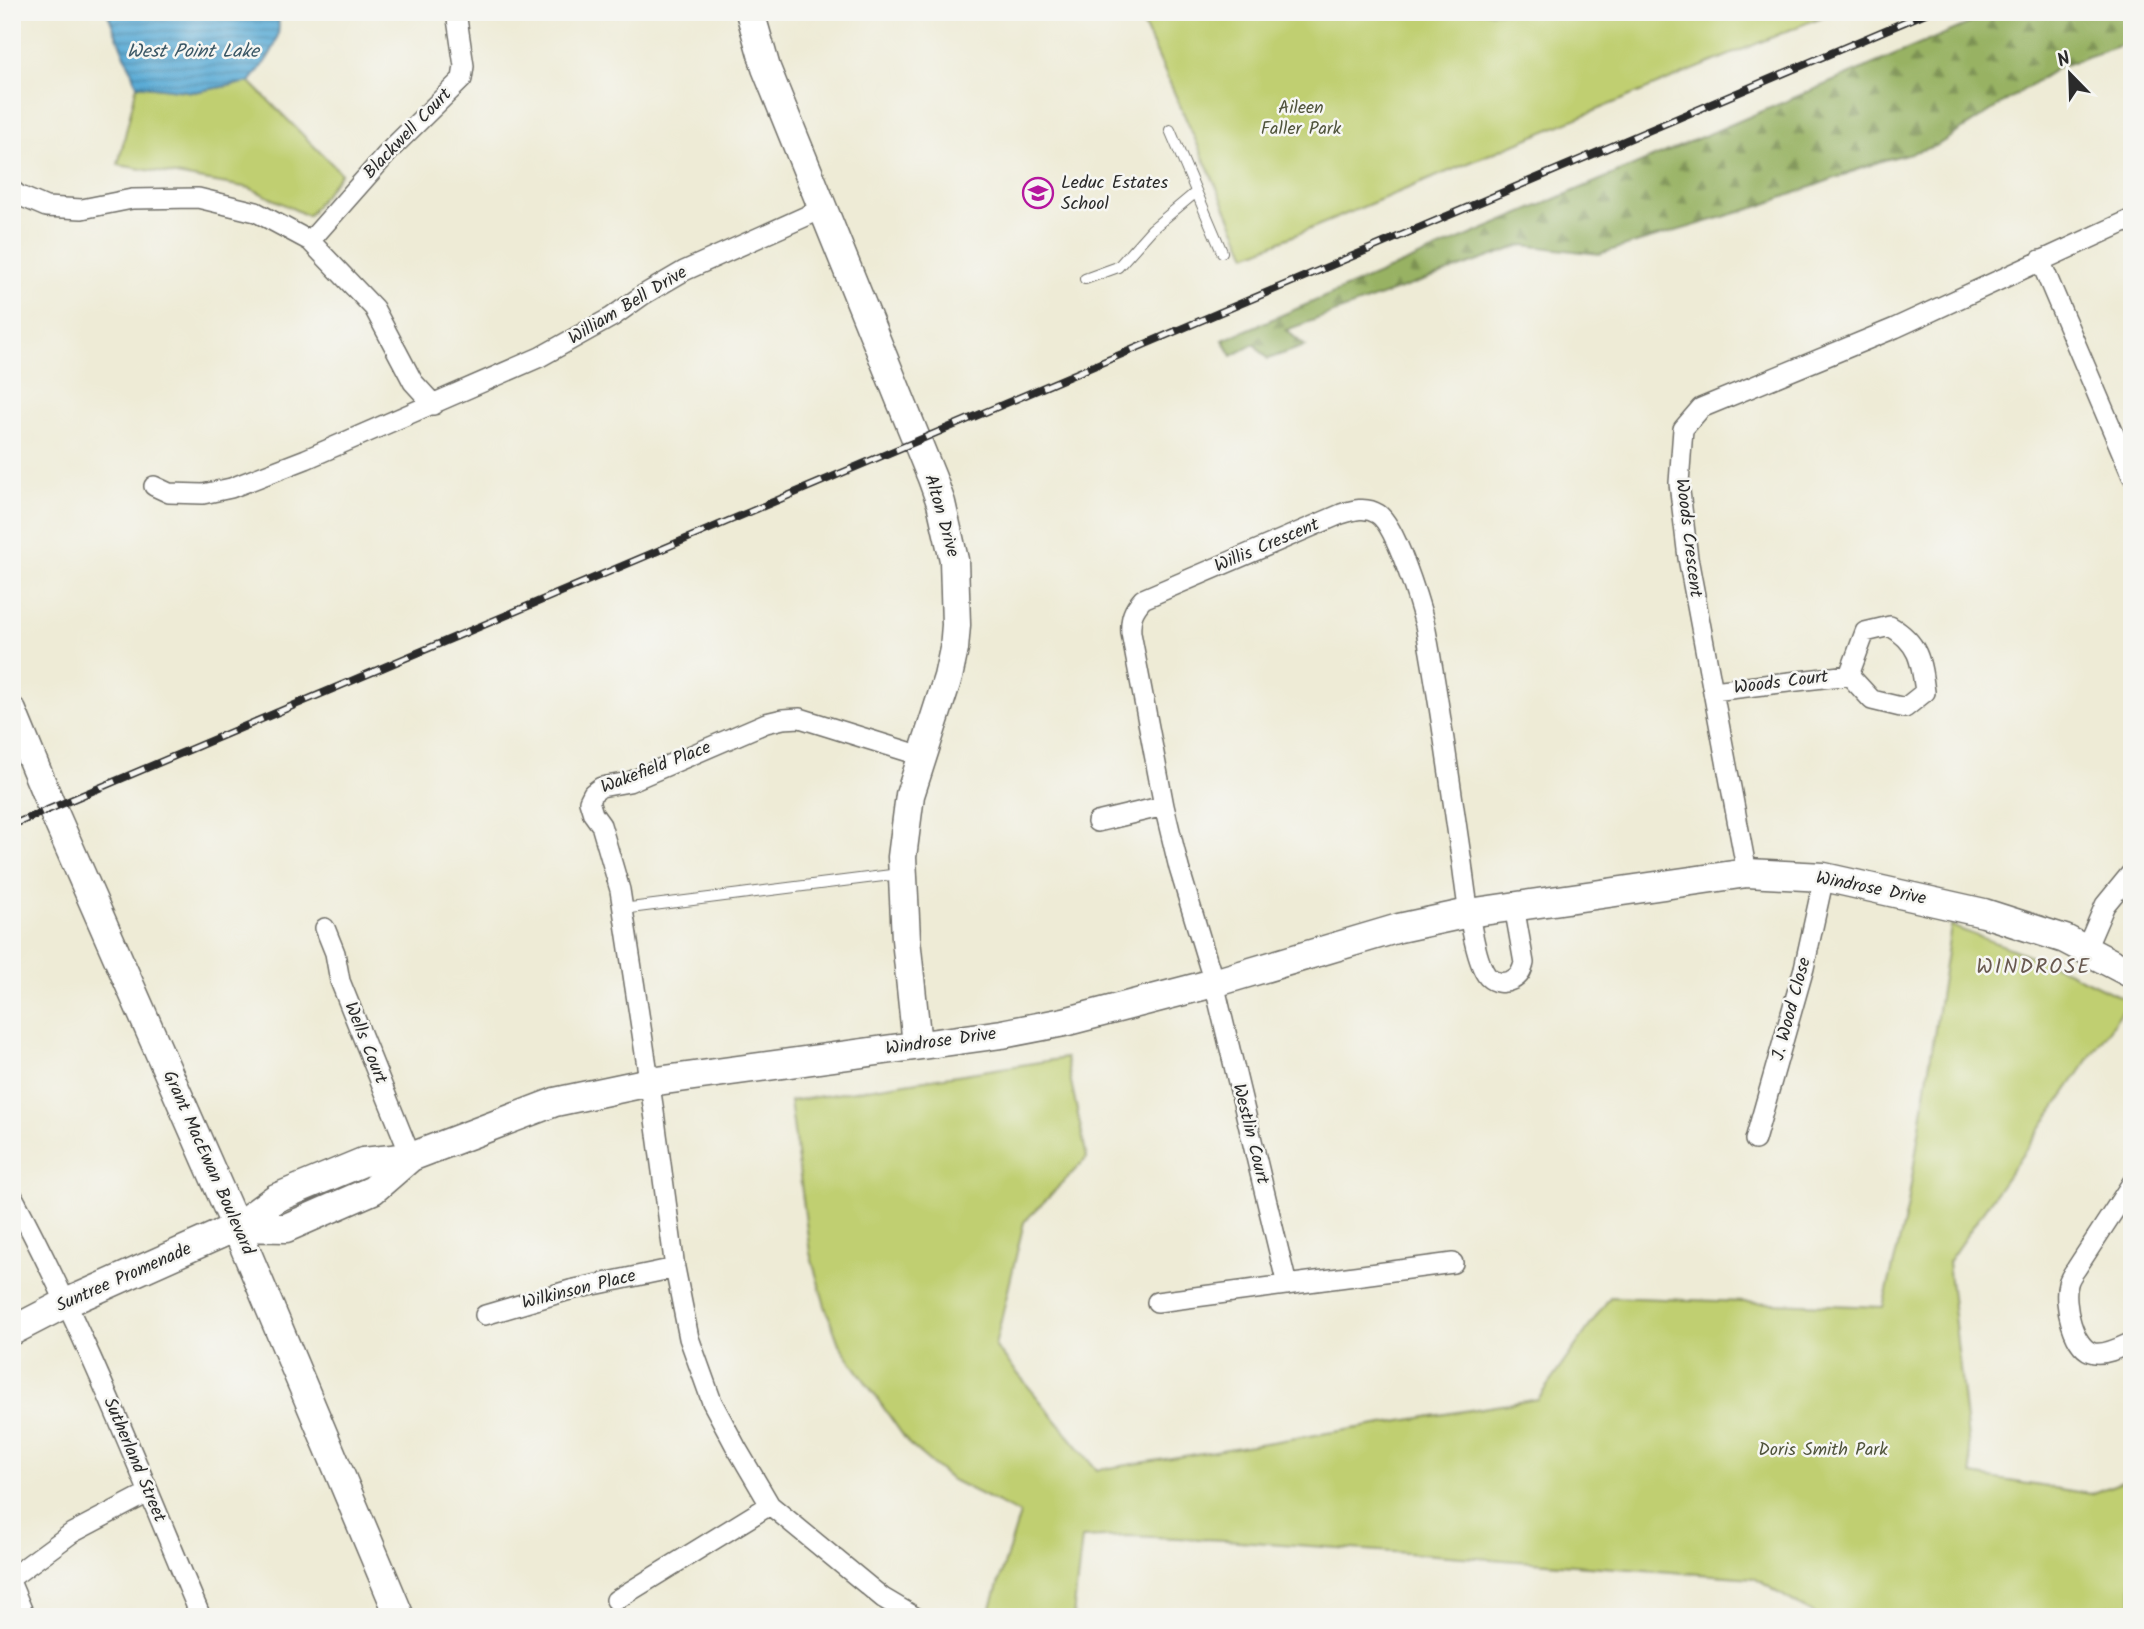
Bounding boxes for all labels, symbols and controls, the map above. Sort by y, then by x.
water label: West Point Lake [127,37,261,67]
north arrow [2036,38,2106,108]
text: N [2053,44,2076,76]
street label: Blackwell Court [357,81,460,186]
park label: Aileen Faller Park [1261,94,1342,144]
place label: Leduc Estates School [1061,169,1168,219]
school or university icon: Leduc Estates School [1021,176,1055,210]
street label: William Bell Drive [563,259,693,353]
street label: Alton Drive [915,471,967,561]
street label: Woods Crescent [1666,477,1710,600]
street label: Willis Crescent [1210,510,1325,581]
street label: Woods Court [1732,663,1831,703]
street label: Wakefield Place [597,734,715,802]
street label: Windrose Drive [1813,864,1929,914]
district label: WINDROSE [1976,951,2092,984]
street label: J. Wood Close [1764,954,1820,1064]
street label: Wells Court [335,998,395,1089]
street label: Windrose Drive [884,1020,998,1064]
street label: Grant MacEwan Boulevard [154,1066,262,1261]
street label: Westlin Court [1223,1081,1277,1188]
street label: Suntree Promenade [52,1235,196,1321]
street label: Wilkinson Place [519,1262,639,1318]
street label: Sutherland Street [95,1393,174,1528]
park label: Doris Smith Park [1758,1436,1888,1465]

